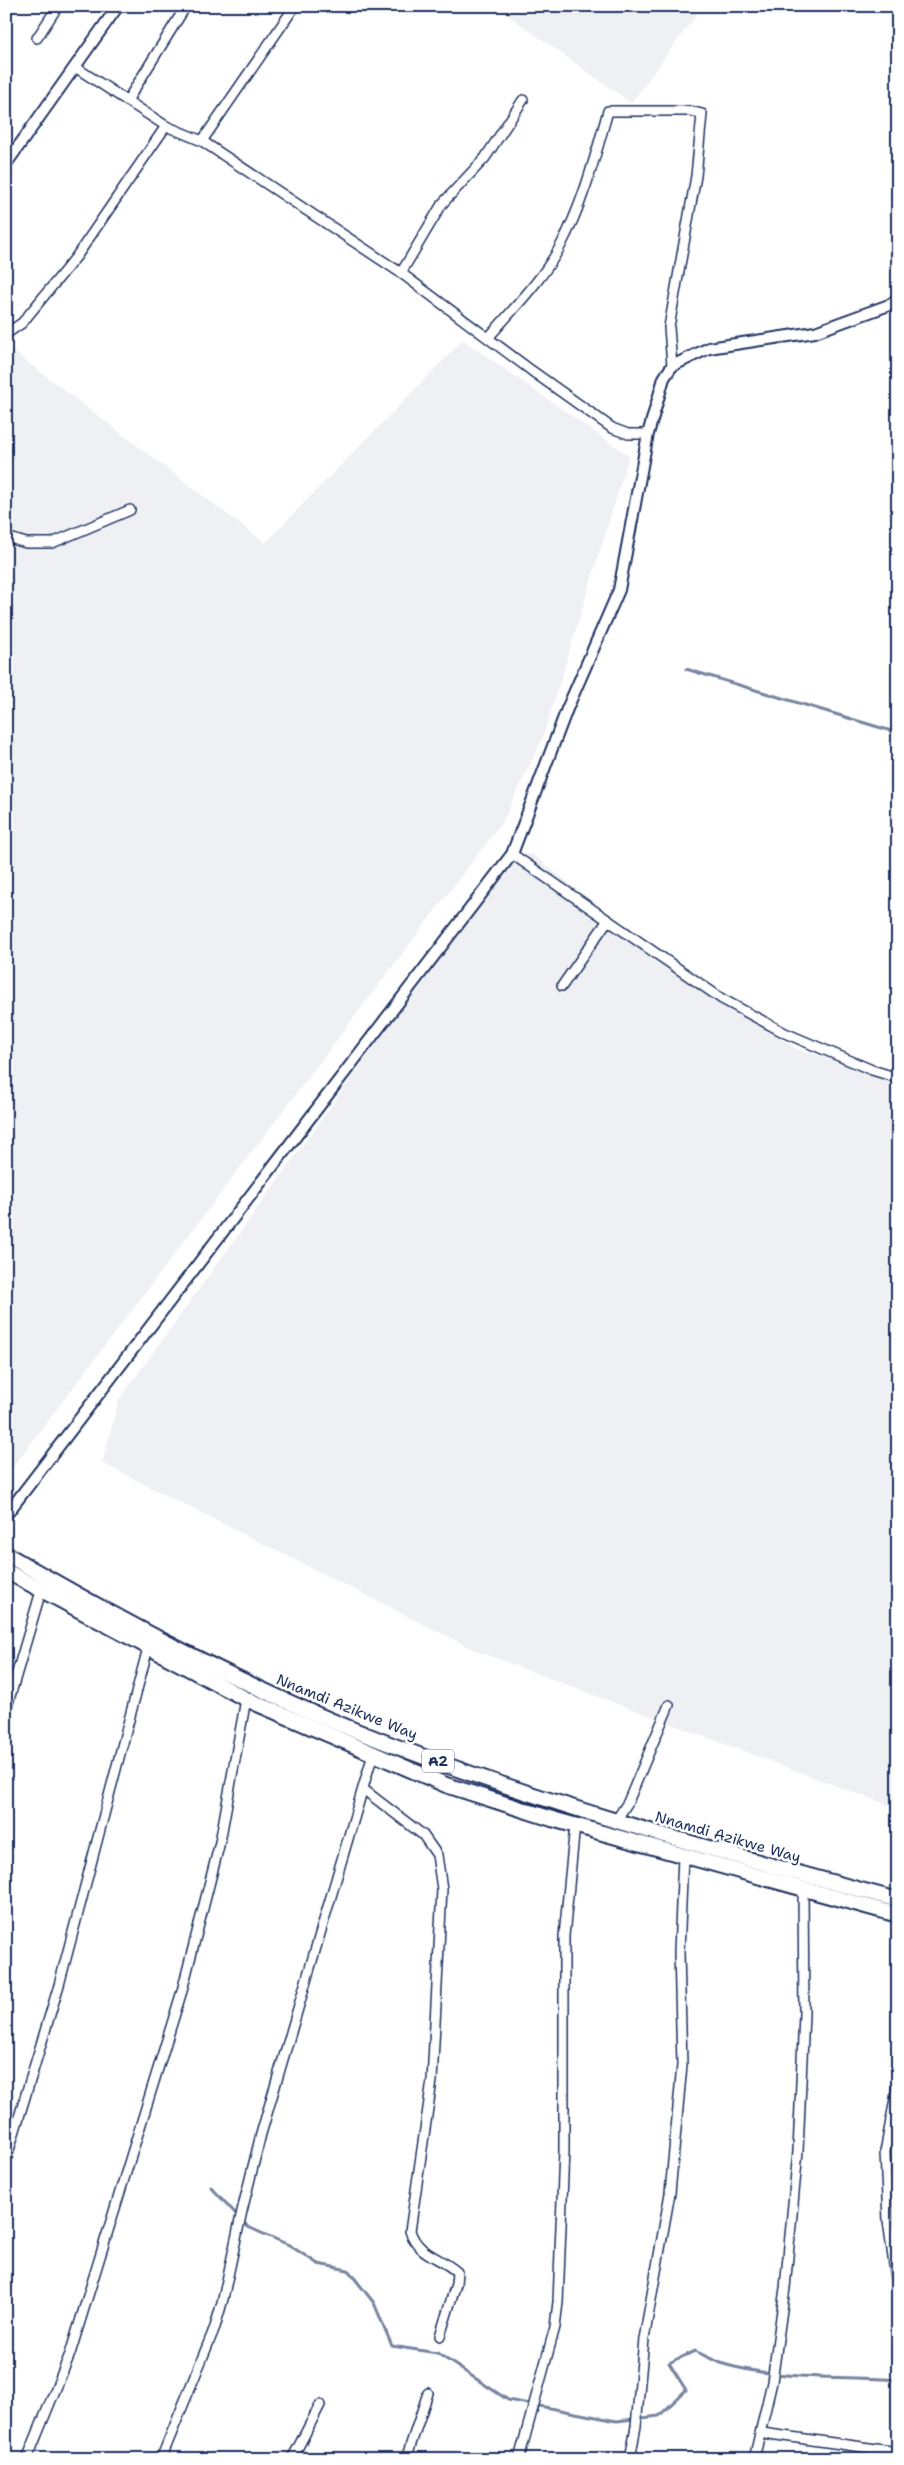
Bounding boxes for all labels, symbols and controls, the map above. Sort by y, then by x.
street label: Nnamdi Azikwe Way [273,1669,421,1745]
road number: A2 [422,1750,454,1772]
street label: Nnamdi Azikwe Way [653,1807,803,1867]

